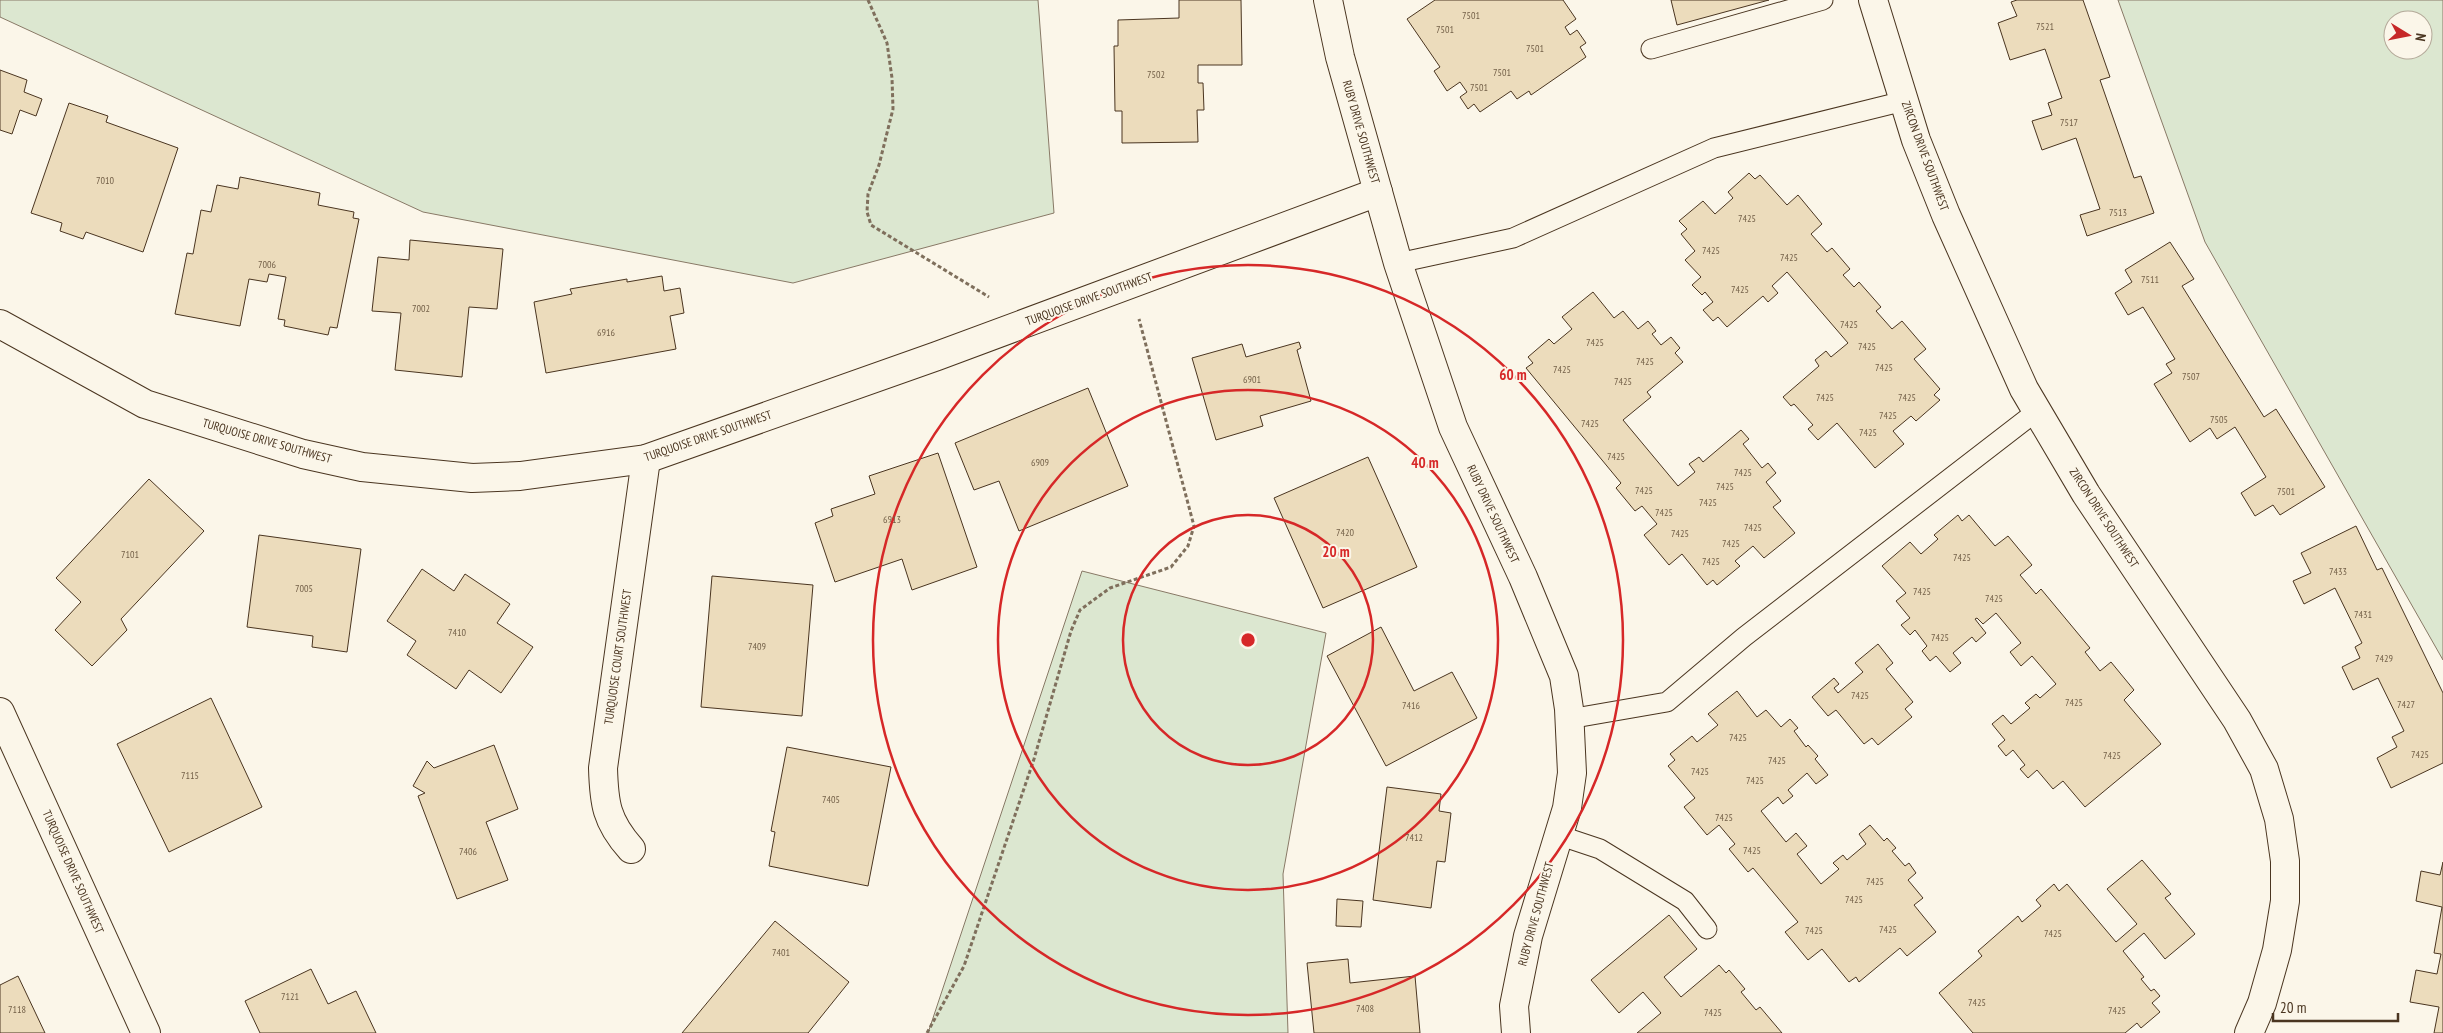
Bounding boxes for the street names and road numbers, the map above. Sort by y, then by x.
street label: RUBY DRIVE SOUTHWEST [1340,78,1384,186]
street label: ZIRCON DRIVE SOUTHWEST [1899,99,1953,213]
street label: TURQUOISE DRIVE SOUTHWEST [1023,268,1155,328]
street label: TURQUOISE DRIVE SOUTHWEST [642,406,774,464]
street label: TURQUOISE DRIVE SOUTHWEST [201,415,334,466]
street label: RUBY DRIVE SOUTHWEST [1464,462,1523,566]
street label: ZIRCON DRIVE SOUTHWEST [2067,465,2143,571]
street label: TURQUOISE COURT SOUTHWEST [601,588,635,725]
street label: TURQUOISE DRIVE SOUTHWEST [39,808,108,936]
street label: RUBY DRIVE SOUTHWEST [1514,860,1557,968]

